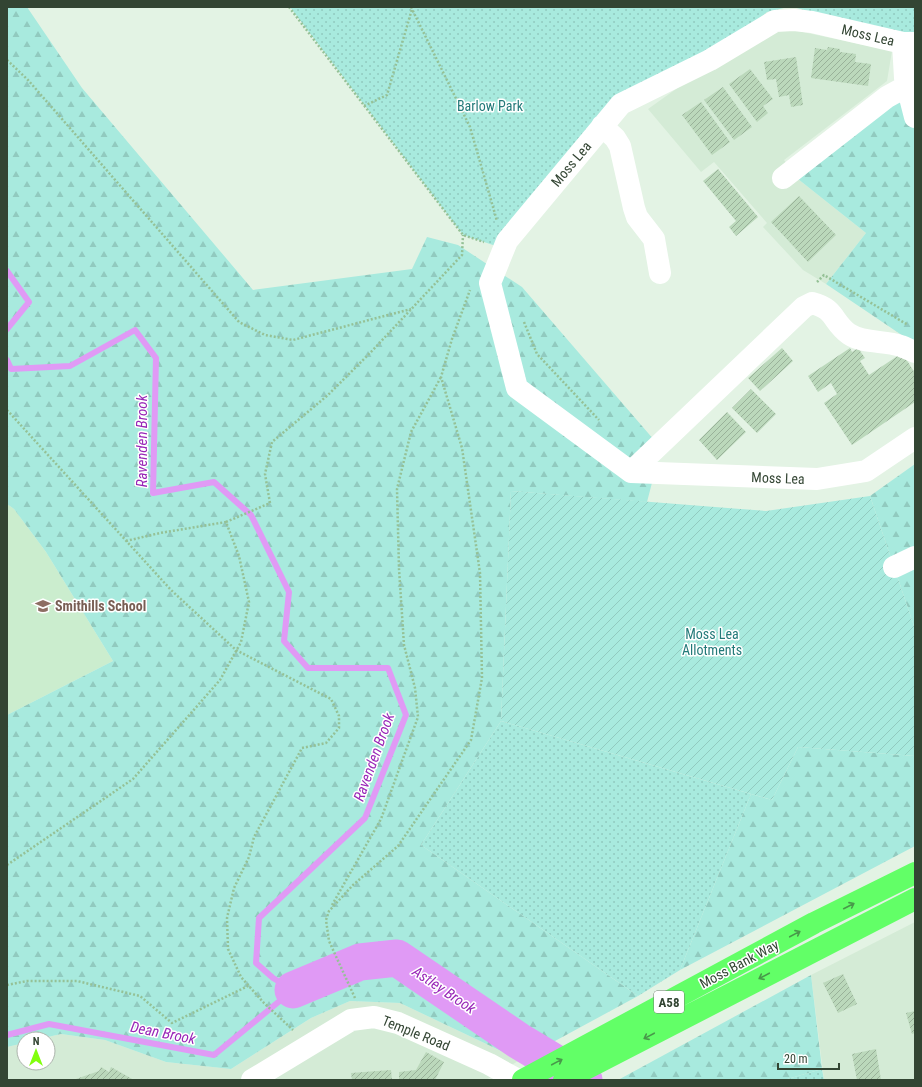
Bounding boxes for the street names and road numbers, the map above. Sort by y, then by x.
street label: Moss Lea [840,21,896,49]
street label: Moss Lea [548,138,594,190]
street label: Moss Lea [751,469,805,487]
street label: Moss Bank Way [697,936,781,992]
road number: A58 [654,991,684,1013]
street label: Temple Road [380,1012,452,1054]

